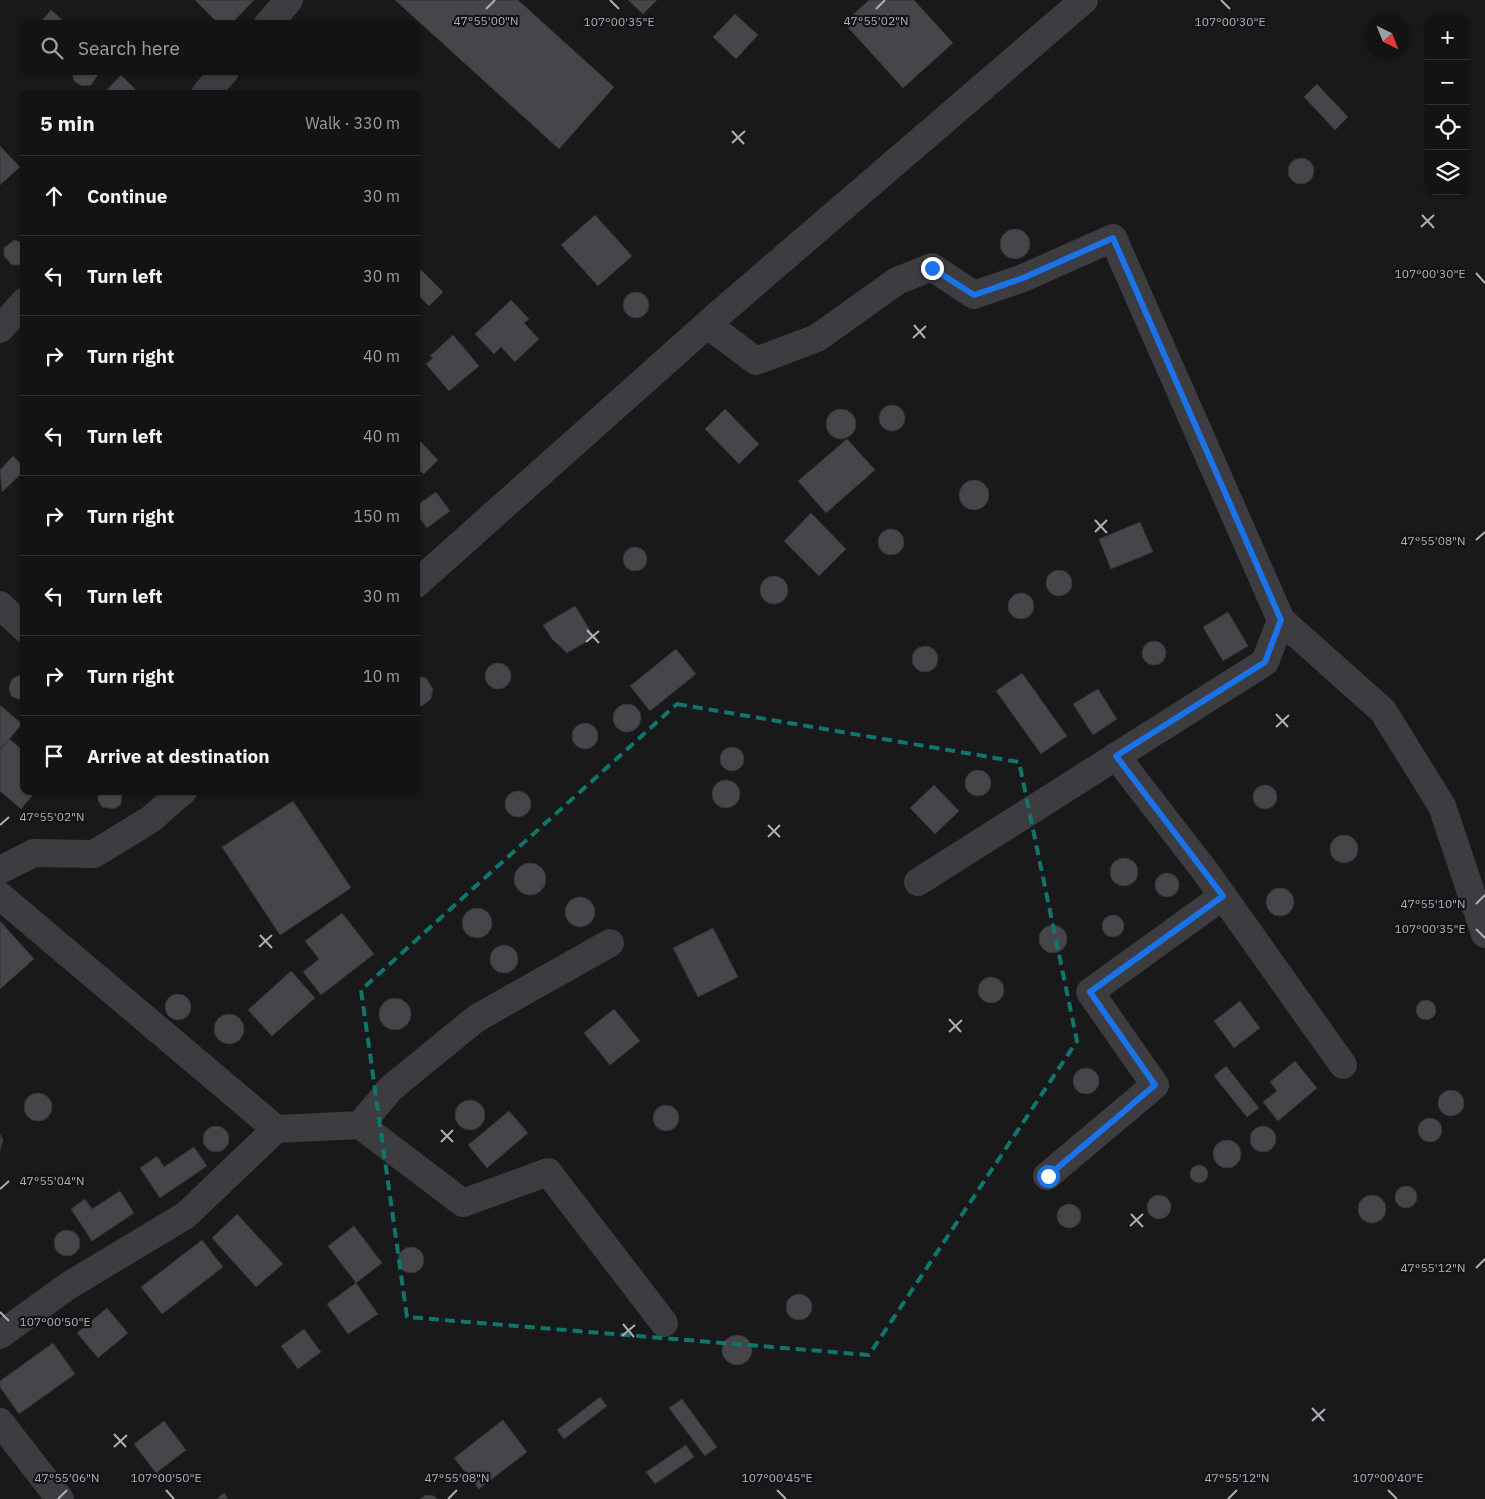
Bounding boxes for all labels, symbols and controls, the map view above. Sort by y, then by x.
text: 47°55'00"N [453,13,519,28]
text: 47°55'02"N [843,13,909,28]
text: 107°00'35"E [584,14,654,29]
text: 107°00'30"E [1195,14,1265,29]
north arrow [1365,15,1410,60]
map controls [1425,15,1470,195]
button: + [1425,15,1470,60]
search box [20,20,420,75]
icon: search [38,34,66,62]
text: Search here [78,36,180,60]
button: − [1425,60,1470,105]
button: locate [1425,105,1470,150]
text: 5 min [40,109,95,137]
text: Walk · 330 m [305,113,400,133]
button: layers [1425,150,1470,195]
icon: ahead [40,182,68,210]
text: Continue [87,184,167,208]
text: 30 m [363,186,400,206]
route end [921,257,944,280]
icon: left [40,262,68,290]
text: Turn left [87,264,163,288]
text: 30 m [363,266,400,286]
text: 107°00'30"E [1395,266,1465,281]
icon: right [40,342,68,370]
text: Turn right [87,344,174,368]
text: 40 m [363,346,400,366]
icon: left [40,422,68,450]
text: Turn left [87,424,163,448]
text: 40 m [363,426,400,446]
icon: right [40,502,68,530]
text: Turn right [87,504,174,528]
text: 150 m [353,506,400,526]
text: 47°55'08"N [1400,533,1466,548]
icon: left [40,582,68,610]
text: Turn left [87,584,163,608]
text: 30 m [363,586,400,606]
icon: right [40,662,68,690]
text: Turn right [87,664,174,688]
text: 10 m [363,666,400,686]
icon: arrive [40,742,68,770]
text: Arrive at destination [87,744,270,768]
text: 47°55'02"N [19,809,85,824]
text: 47°55'10"N [1400,896,1466,911]
text: 107°00'35"E [1395,921,1465,936]
route start [1037,1165,1060,1188]
text: 47°55'04"N [19,1173,85,1188]
text: 47°55'12"N [1400,1260,1466,1275]
text: 107°00'50"E [20,1314,90,1329]
text: 47°55'06"N [34,1470,100,1485]
text: 107°00'50"E [131,1470,201,1485]
text: 47°55'08"N [424,1470,490,1485]
text: 107°00'45"E [742,1470,812,1485]
text: 47°55'12"N [1204,1470,1270,1485]
text: 107°00'40"E [1353,1470,1423,1485]

